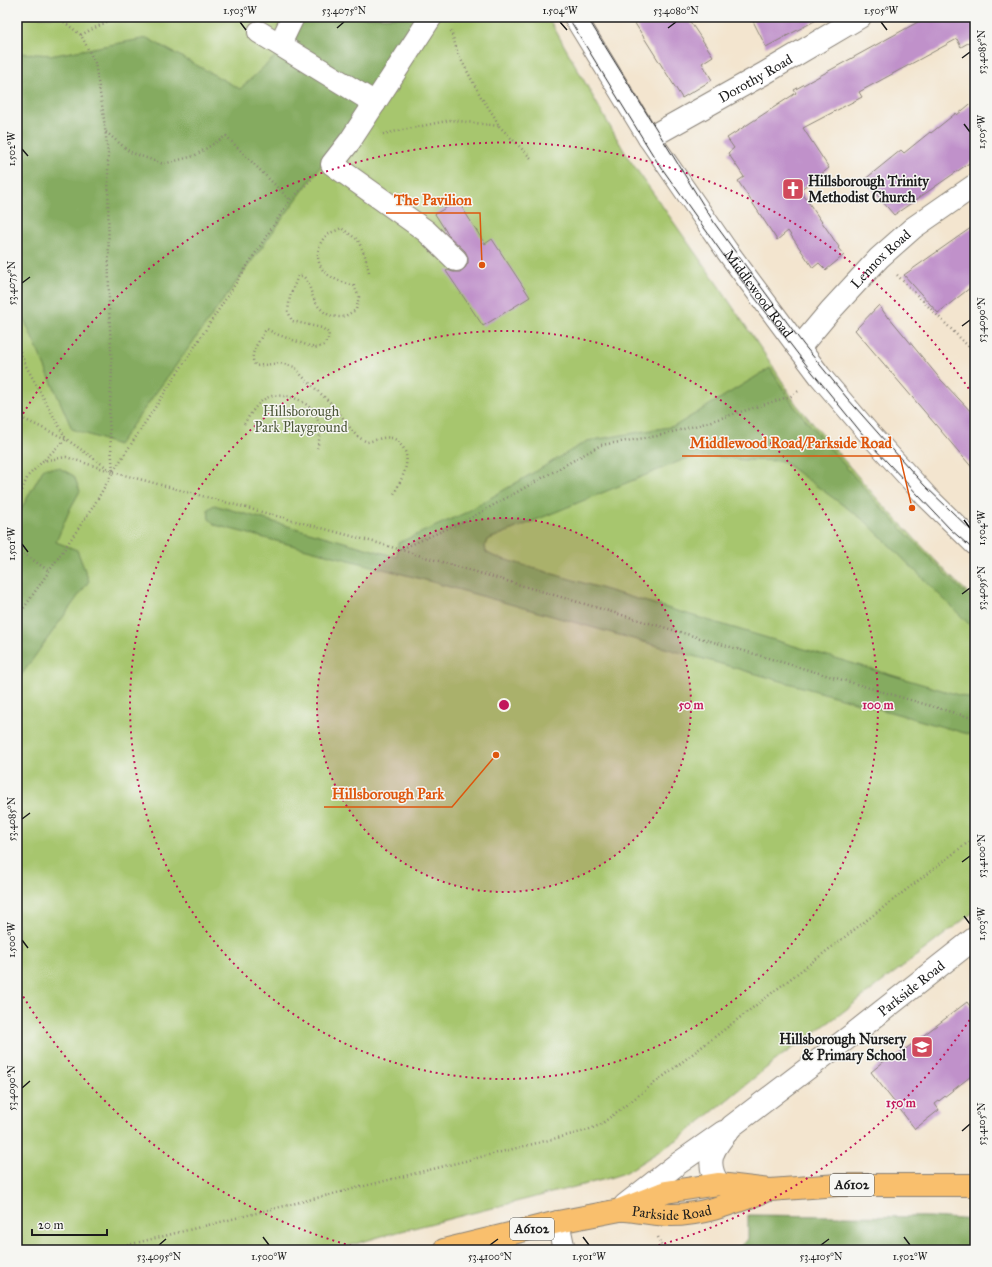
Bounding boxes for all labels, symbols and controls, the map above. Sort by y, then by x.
text: 1.503°W [223,5,257,17]
text: 53.4075°N [322,5,367,17]
text: 1.504°W [542,5,578,17]
text: 53.4080°N [653,5,699,17]
text: 1.505°W [864,5,899,17]
text: 53.4085°N [976,29,988,74]
street label: Dorothy Road [715,50,795,106]
text: 1.505°W [976,114,988,149]
text: 1.502°W [6,131,18,166]
place label: Hillsborough Trinity Methodist Church [808,173,930,206]
church icon: Hillsborough Trinity Methodist Church [780,176,806,202]
callout: The Pavilion [386,186,480,213]
text: The Pavilion [393,191,473,209]
street label: Lennox Road [847,226,914,292]
street label: Middlewood Road [720,246,797,341]
text: 53.4075°N [6,260,18,305]
text: 53.4090°N [976,297,988,343]
park label: Hillsborough Park Playground [254,403,348,436]
callout: Middlewood Road/Parkside Road [682,429,900,456]
text: Middlewood Road/Parkside Road [690,434,893,452]
text: 1.504°W [976,510,988,546]
text: 1.501°W [6,527,18,561]
text: 53.4095°N [976,565,988,610]
centre of rings [497,698,511,712]
text: 50 m [678,698,705,712]
text: 100 m [862,698,895,712]
callout: Hillsborough Park [324,780,452,807]
text: Hillsborough Park [332,785,445,804]
text: 53.4085°N [6,796,18,841]
text: 53.4100°N [976,833,988,878]
text: 1.503°W [976,907,988,941]
text: 1.500°W [6,922,18,958]
street label: Parkside Road [874,957,948,1020]
place label: Hillsborough Nursery & Primary School [779,1031,907,1065]
school or university icon: Hillsborough Nursery & Primary School [909,1034,935,1060]
text: 53.4090°N [6,1065,18,1111]
text: 150 m [886,1096,917,1110]
text: 53.4105°N [976,1102,988,1145]
road number: A6102 [830,1174,874,1196]
street label: Parkside Road [631,1201,713,1224]
scale bar [32,1211,107,1237]
text: 20 m [38,1218,64,1232]
road number: A6102 [510,1218,554,1240]
text: 53.4095°N [137,1251,182,1263]
text: 1.500°W [251,1251,287,1263]
text: 53.4100°N [468,1251,513,1263]
text: 1.501°W [572,1251,606,1263]
text: 53.4105°N [800,1251,843,1263]
text: 1.502°W [893,1251,928,1263]

